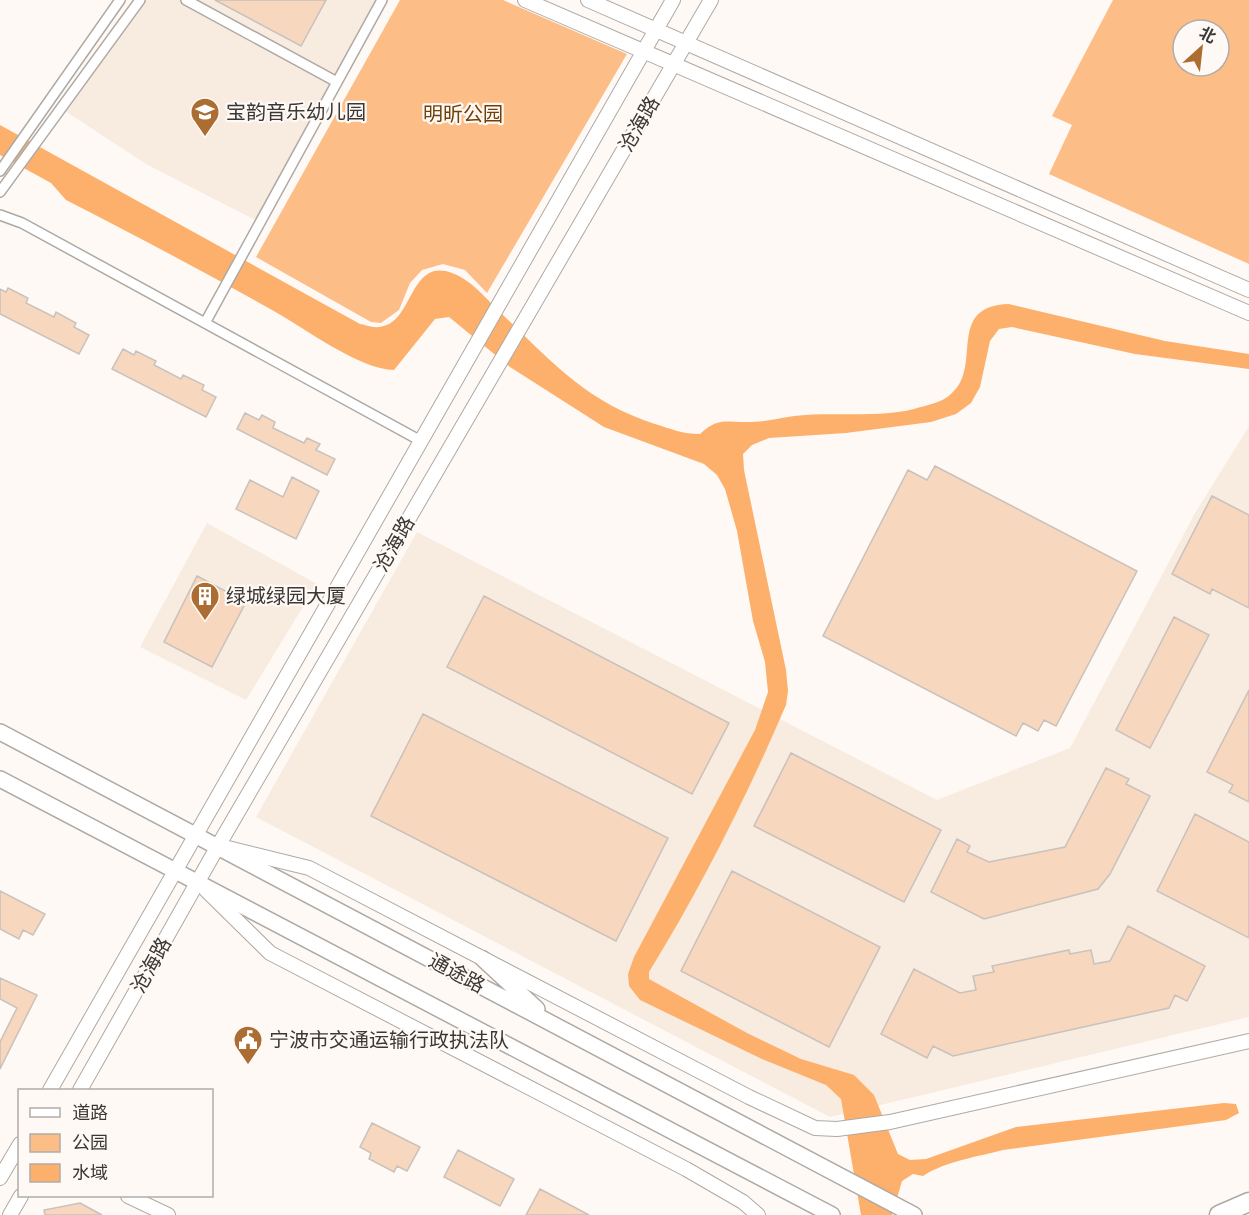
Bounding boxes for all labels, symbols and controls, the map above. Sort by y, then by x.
north arrow [1171,18,1231,78]
text: 北 [1196,23,1219,47]
street label: 沧海路 [614,92,664,156]
school or university icon: 宝韵音乐幼儿园 [189,96,221,138]
place label: 宝韵音乐幼儿园 [226,100,366,124]
park label: 明昕公园 [423,102,503,126]
street label: 沧海路 [369,512,419,576]
building icon: 绿城绿园大厦 [189,580,221,622]
place label: 绿城绿园大厦 [226,584,346,608]
street label: 沧海路 [126,933,176,997]
street label: 通途路 [425,948,489,998]
public building icon: 宁波市交通运输行政执法队 [232,1024,264,1066]
place label: 宁波市交通运输行政执法队 [269,1028,509,1052]
legend [18,1089,213,1197]
text: 道路 [72,1102,108,1124]
text: 公园 [72,1132,108,1154]
text: 水域 [72,1162,108,1184]

